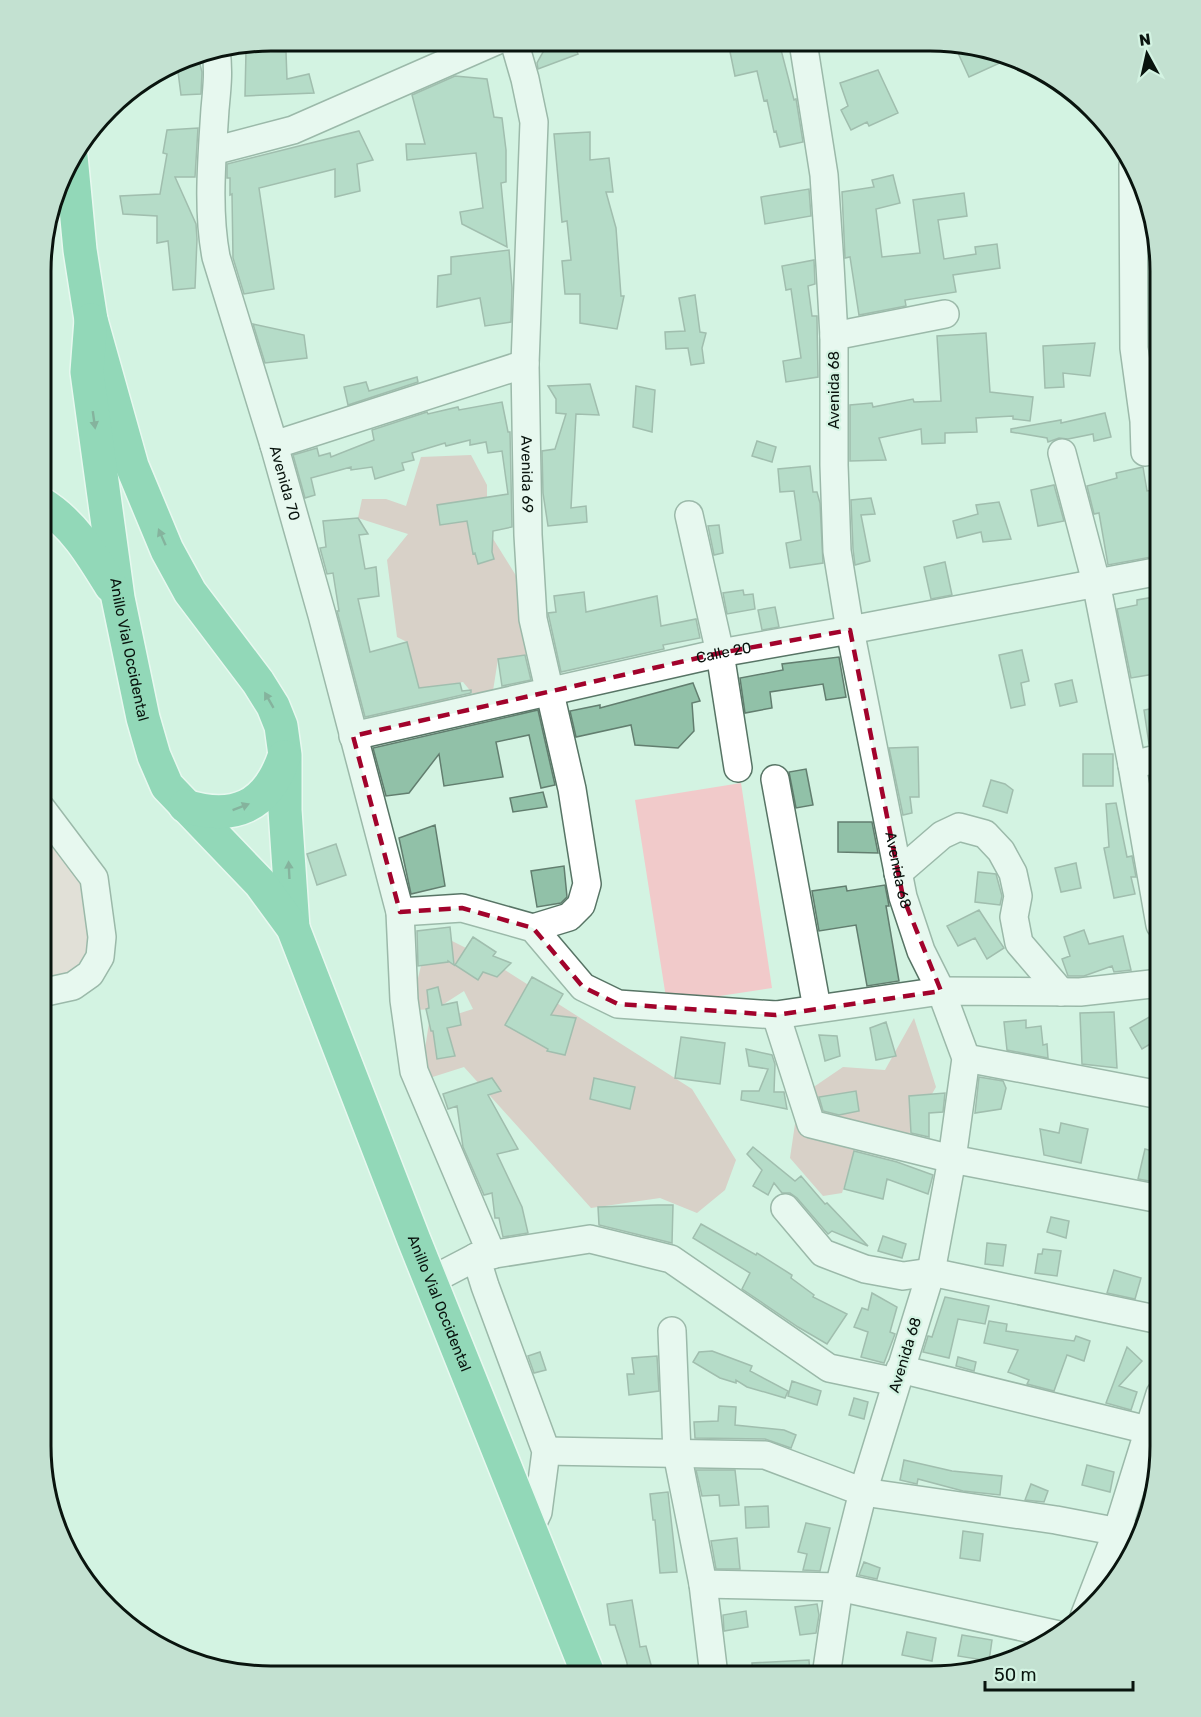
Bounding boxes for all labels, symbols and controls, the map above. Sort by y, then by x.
north arrow [1117,24,1177,84]
text: N [1138,29,1152,50]
street label: Avenida 68 [825,351,843,429]
one-way arrow [89,411,98,430]
street label: Avenida 69 [517,435,537,513]
street label: Avenida 70 [266,444,304,523]
one-way arrow [157,529,166,546]
street label: Anillo Vial Occidental [106,577,152,723]
street label: Calle 20 [694,639,753,667]
one-way arrow [263,692,274,708]
one-way arrow [232,802,250,811]
street label: Avenida 68 [881,830,915,911]
one-way arrow [284,860,293,879]
street label: Anillo Vial Occidental [404,1232,475,1374]
street label: Avenida 68 [885,1315,925,1395]
scale bar [985,1654,1134,1692]
text: 50 m [994,1664,1037,1686]

